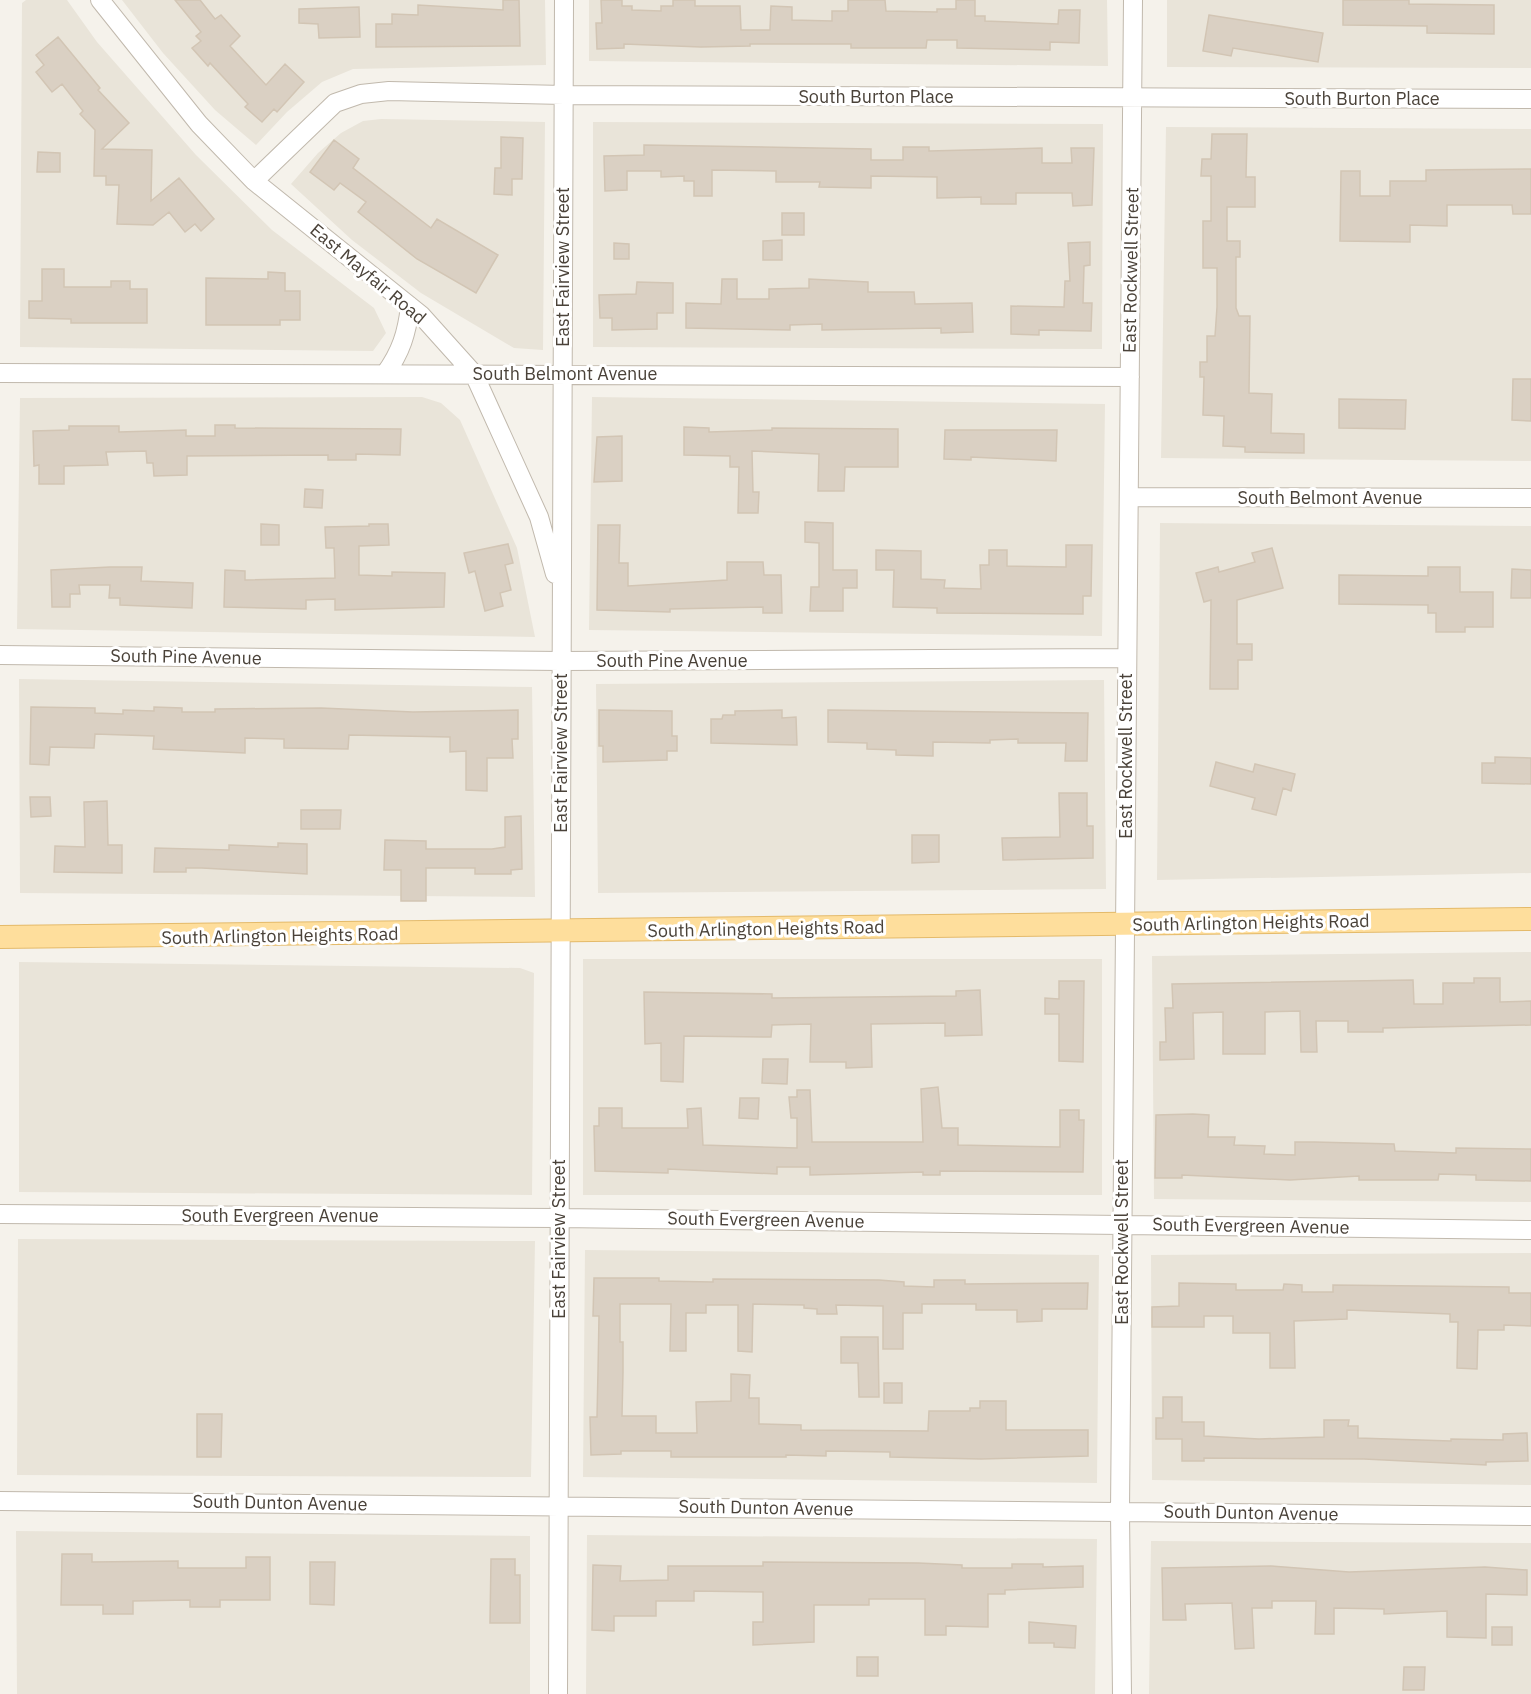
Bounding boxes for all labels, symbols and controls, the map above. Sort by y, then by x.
street label: South Burton Place [798,85,954,108]
street label: South Burton Place [1284,87,1440,110]
street label: East Fairview Street [551,187,574,347]
street label: East Rockwell Street [1118,187,1143,353]
street label: East Mayfair Road [306,218,431,329]
street label: South Belmont Avenue [473,362,657,385]
street label: South Belmont Avenue [1238,486,1422,509]
street label: South Pine Avenue [110,644,262,669]
street label: South Pine Avenue [596,649,748,672]
street label: East Fairview Street [549,673,572,833]
street label: East Rockwell Street [1114,673,1137,839]
street label: South Arlington Heights Road [1132,909,1370,936]
street label: South Arlington Heights Road [647,915,885,942]
street label: South Arlington Heights Road [161,922,399,949]
street label: East Fairview Street [547,1159,570,1319]
street label: East Rockwell Street [1110,1159,1133,1325]
street label: South Evergreen Avenue [181,1204,379,1227]
street label: South Evergreen Avenue [667,1206,865,1233]
street label: South Evergreen Avenue [1152,1212,1350,1239]
street label: South Dunton Avenue [192,1489,368,1516]
street label: South Dunton Avenue [678,1494,854,1521]
street label: South Dunton Avenue [1163,1499,1339,1526]

